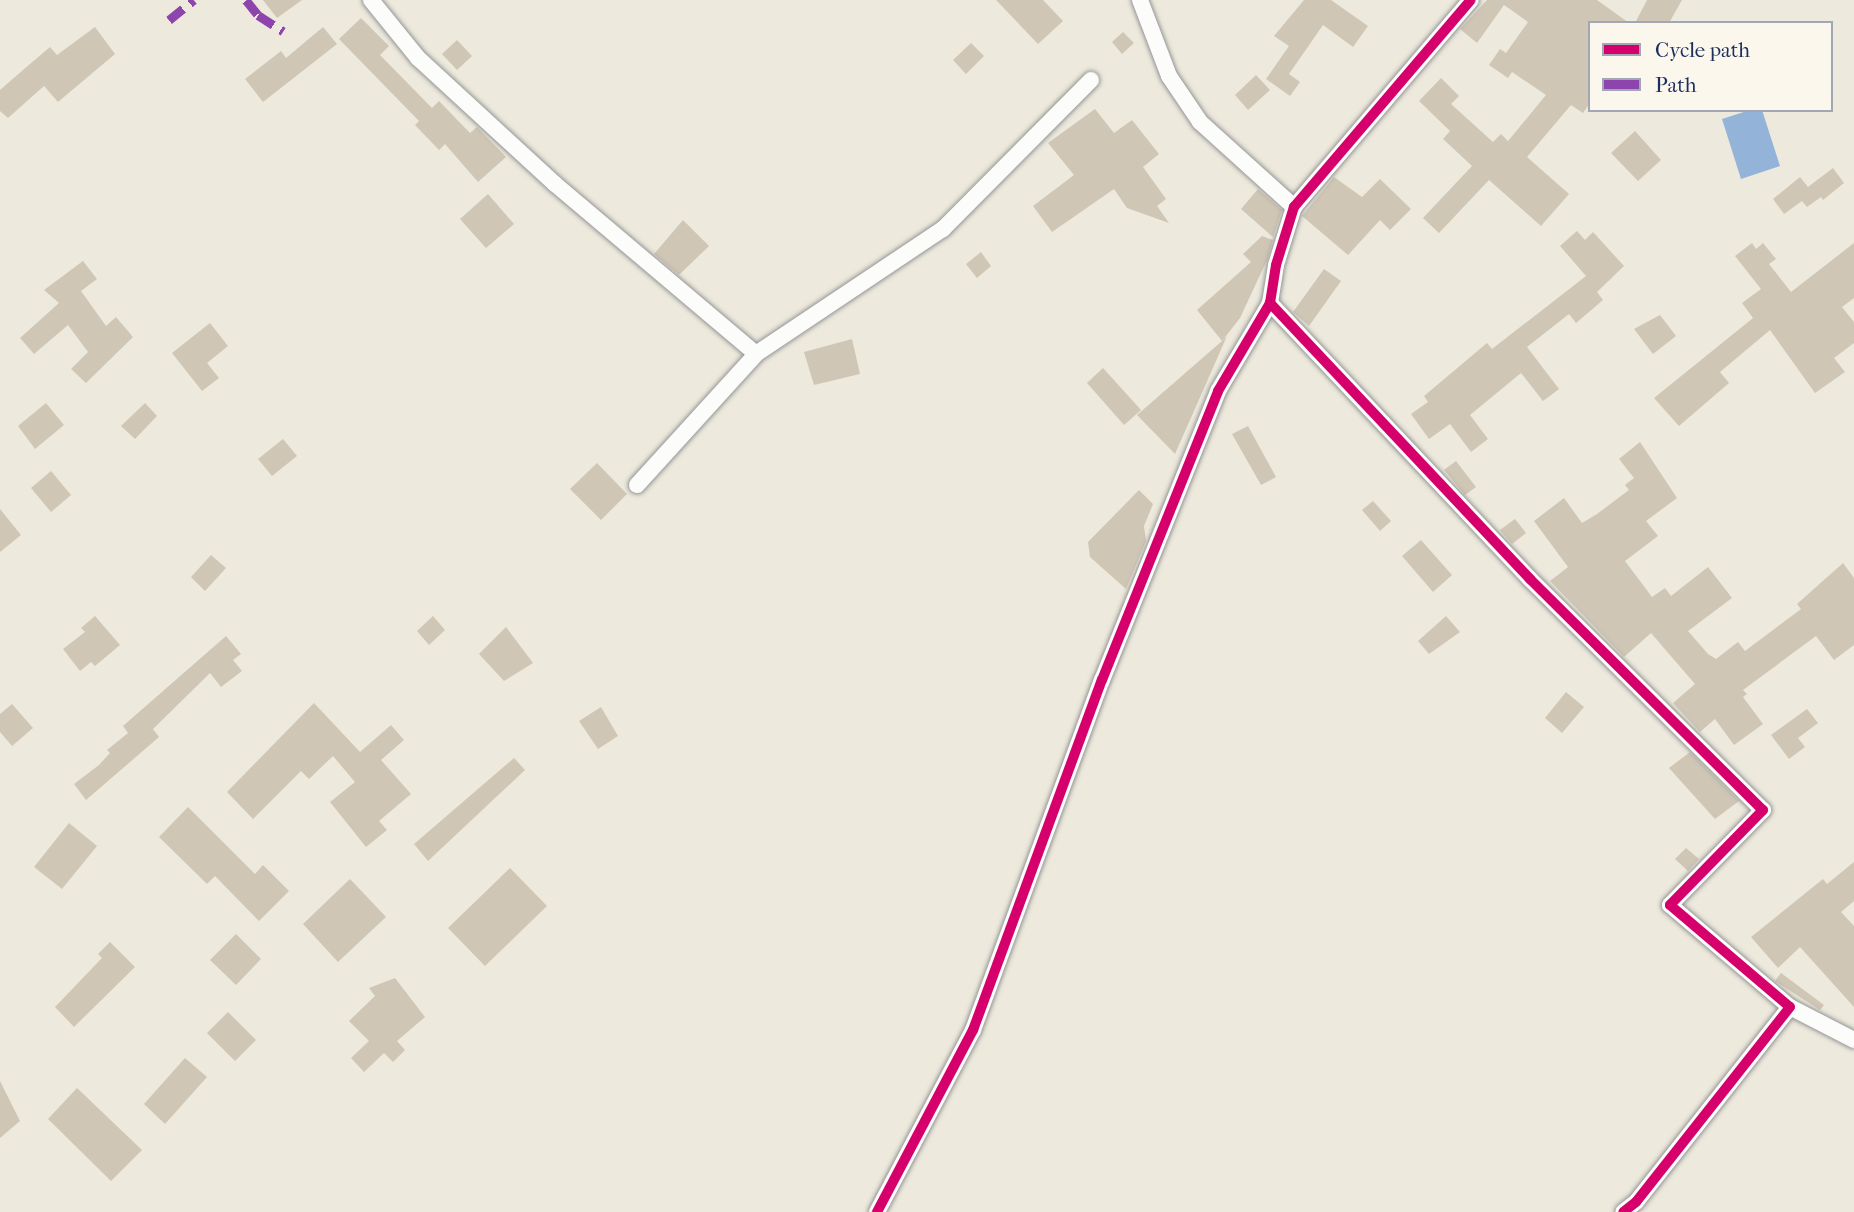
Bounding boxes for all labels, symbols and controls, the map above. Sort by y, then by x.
legend [1588,21,1833,112]
text: Cycle path [1655,38,1750,62]
text: Path [1655,73,1696,97]

